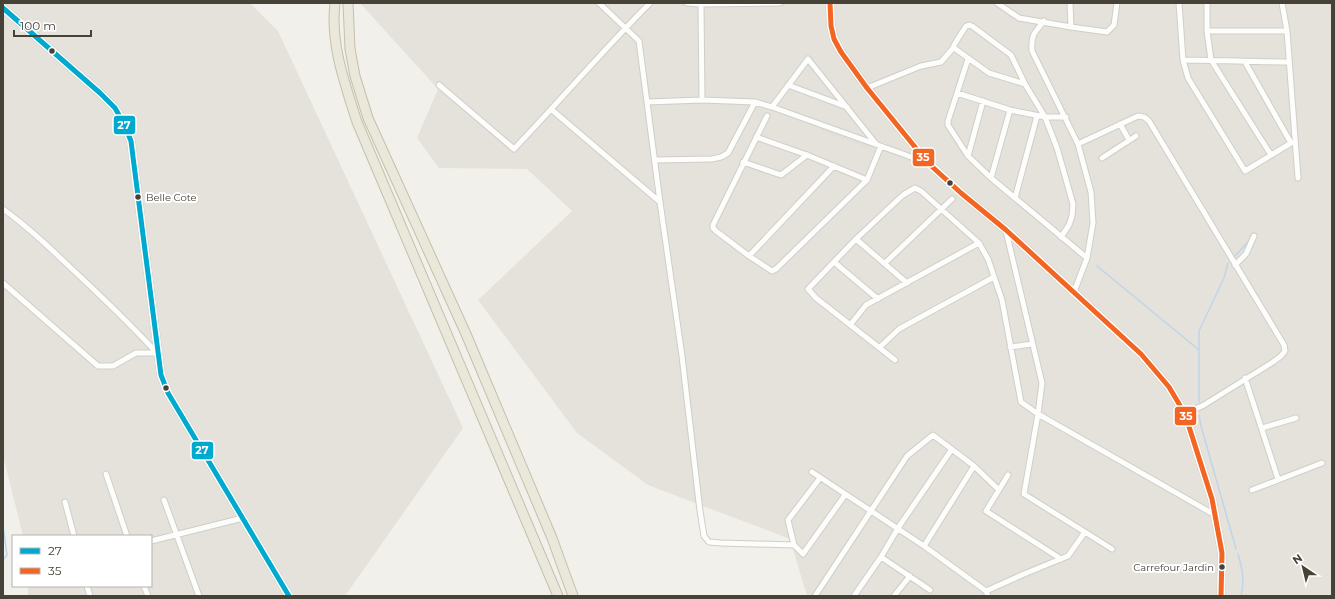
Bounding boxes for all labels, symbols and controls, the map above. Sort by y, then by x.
scale bar [14,12,91,38]
text: 100 m [20,18,56,33]
unlabelled marker [47,46,57,56]
line badge: 27 [113,115,136,135]
text: 27 [117,118,131,132]
line badge: 35 [912,148,935,167]
text: 35 [916,150,930,164]
unlabelled marker [945,178,955,188]
place label: Belle Cote [146,191,197,204]
marker: Belle Cote [133,192,143,202]
unlabelled marker [161,383,171,393]
line badge: 35 [1174,406,1197,426]
text: 35 [1179,409,1193,423]
line badge: 27 [191,441,214,460]
text: 27 [195,443,209,457]
legend [12,535,152,587]
text: 27 [48,543,62,558]
north arrow [1283,547,1323,587]
text: N [1290,551,1305,567]
place label: Carrefour Jardin [1133,561,1214,574]
marker: Carrefour Jardin [1217,562,1227,572]
text: 35 [48,563,62,578]

